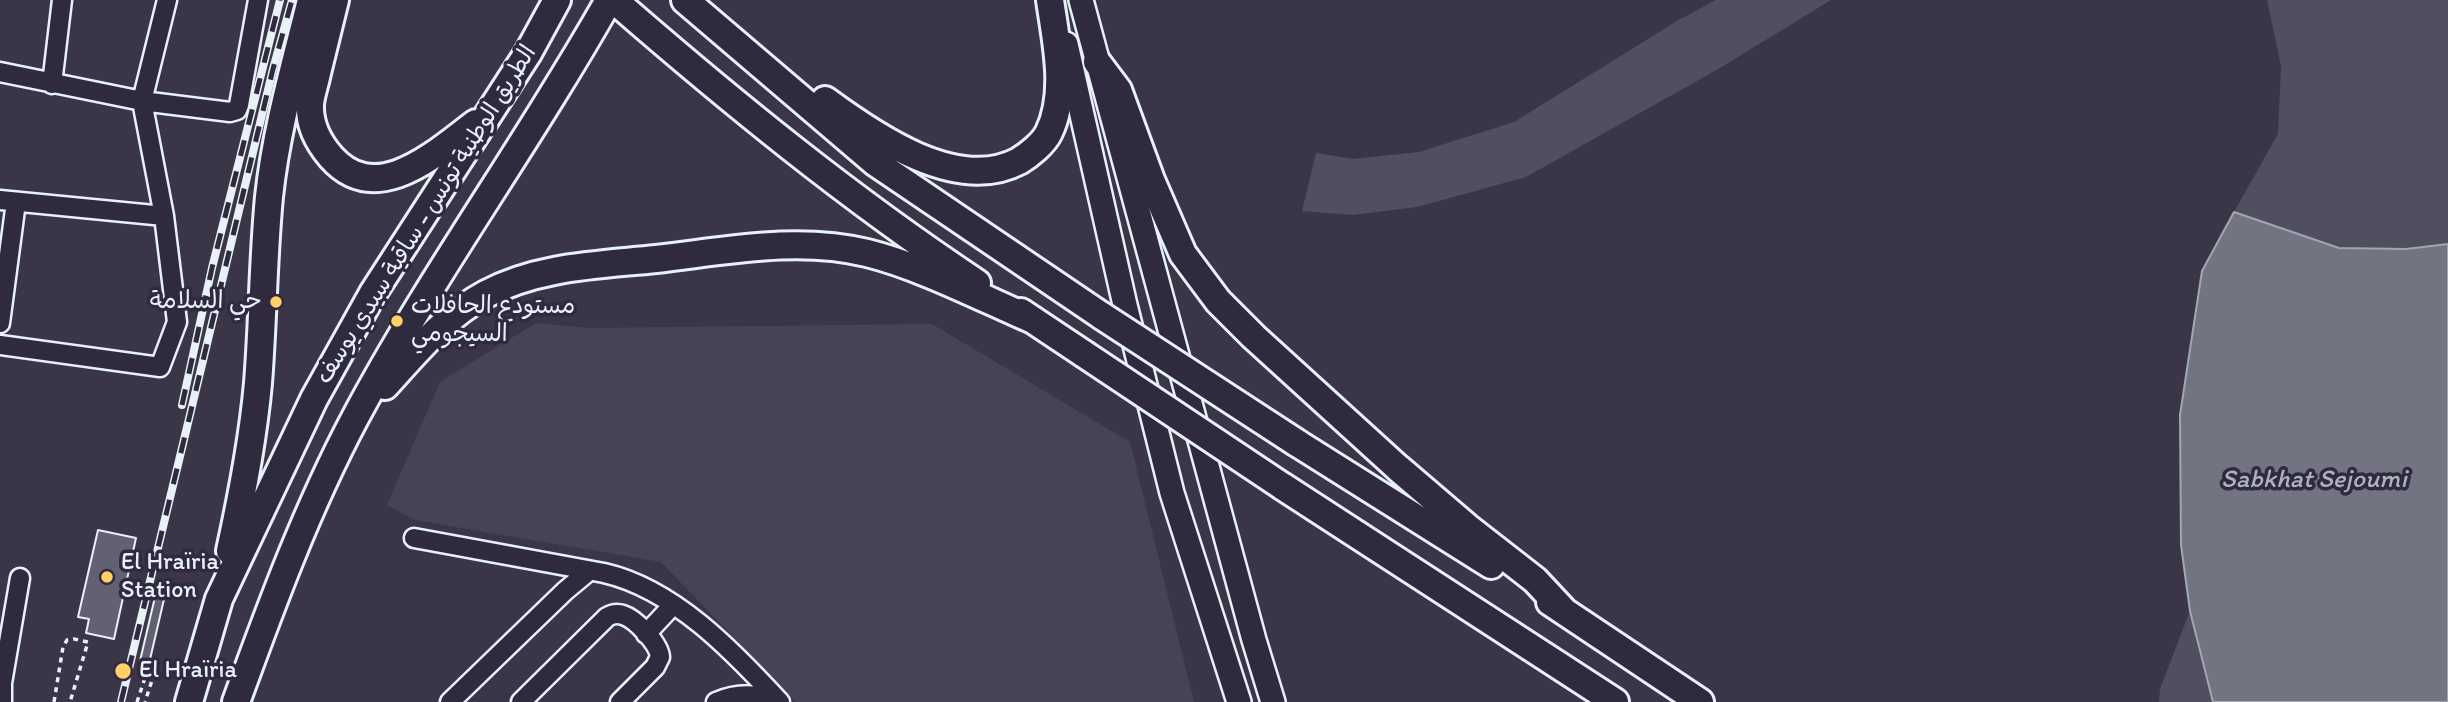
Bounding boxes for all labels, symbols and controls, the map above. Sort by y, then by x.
street label: الطريق الوطنية تونس - ساقية سيدي يوسف [310,40,544,390]
place label: حي السلامة [150,288,262,316]
place label: مستودع الحافلات السيجومي [411,293,575,349]
marker: حي السلامة [268,294,284,310]
marker: مستودع الحافلات السيجومي [389,313,405,329]
water label: Sabkhat Sejoumi [2221,464,2407,496]
place label: El Hraïria Station [121,549,219,605]
marker: El Hraïria Station [99,569,115,585]
place label: El Hraïria [139,657,237,685]
marker: El Hraïria [113,661,133,681]

